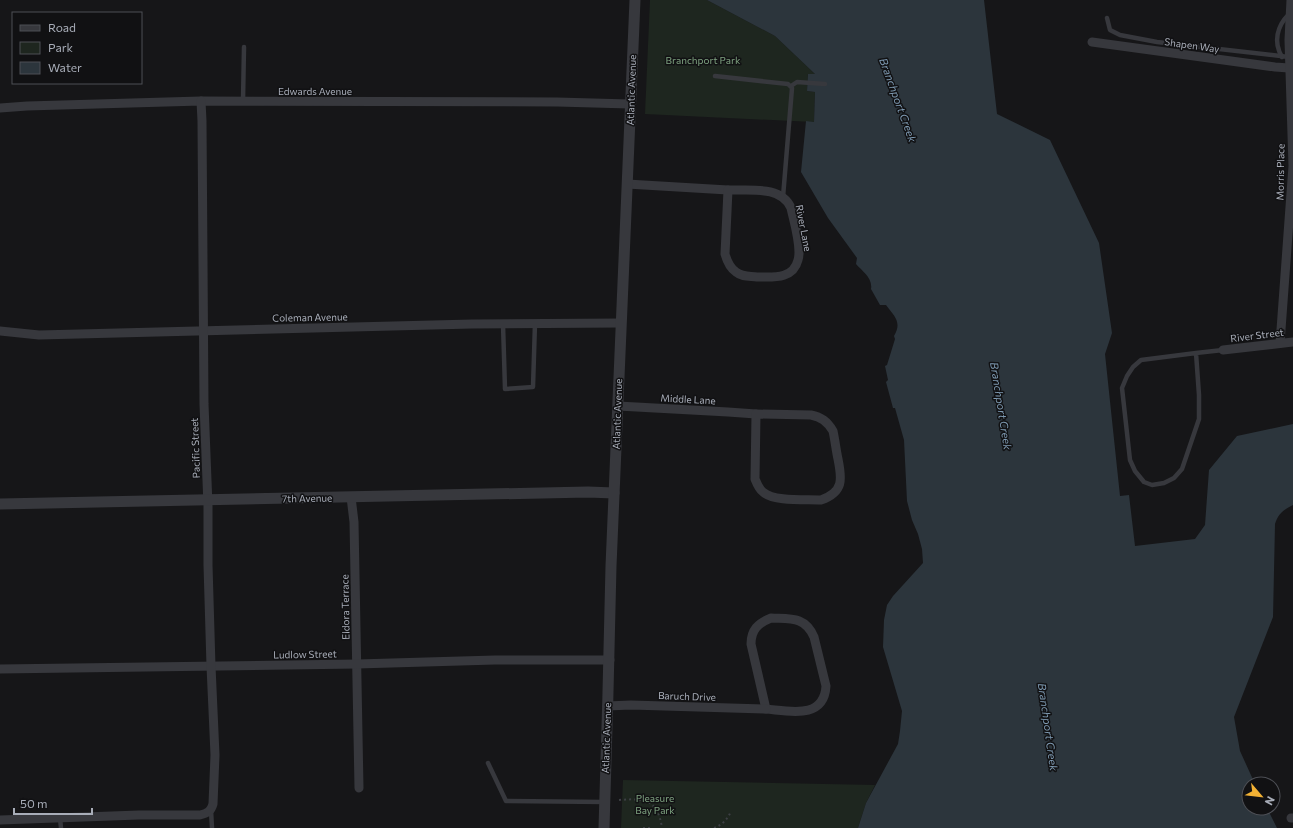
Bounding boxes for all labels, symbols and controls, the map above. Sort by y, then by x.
legend [12,12,142,84]
text: Road [48,20,76,34]
street label: Shapen Way [1164,35,1220,55]
text: Park [48,40,74,54]
street label: Atlantic Avenue [624,54,638,126]
park label: Branchport Park [666,54,741,66]
water label: Branchport Creek [877,56,920,145]
text: Water [48,60,82,74]
street label: Edwards Avenue [278,85,352,97]
street label: Morris Place [1274,143,1286,201]
street label: River Lane [794,204,814,252]
street label: Coleman Avenue [272,310,348,324]
street label: River Street [1230,326,1284,344]
water label: Branchport Creek [988,361,1015,452]
street label: Atlantic Avenue [610,378,624,450]
street label: Middle Lane [660,392,716,406]
street label: Pacific Street [188,417,202,479]
street label: 7th Avenue [282,492,332,504]
street label: Eldora Terrace [338,574,352,640]
street label: Ludlow Street [273,647,337,661]
water label: Branchport Creek [1036,682,1061,773]
street label: Baruch Drive [658,689,716,703]
street label: Atlantic Avenue [599,702,613,774]
north arrow [1241,776,1281,816]
scale bar [14,790,92,816]
park label: Pleasure Bay Park [635,792,675,816]
text: N [1263,794,1278,808]
text: 50 m [20,796,48,810]

